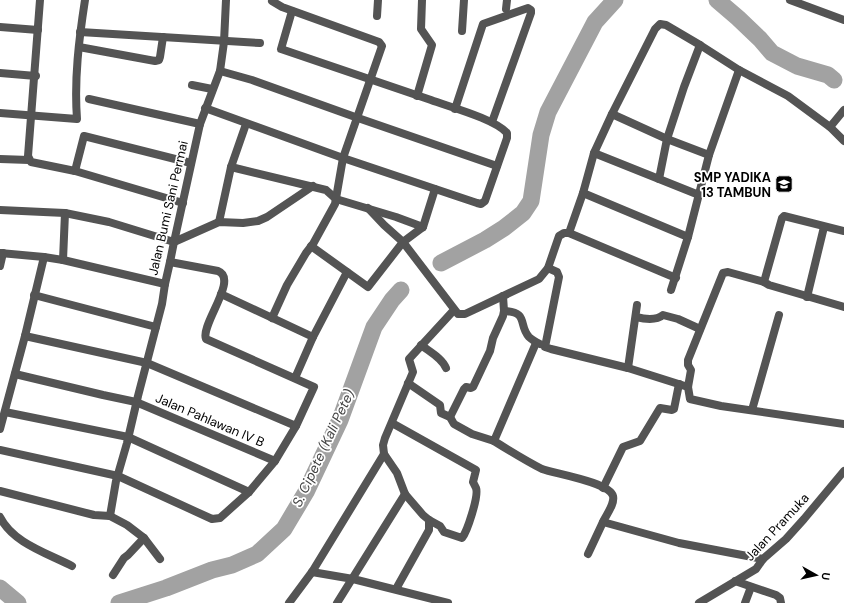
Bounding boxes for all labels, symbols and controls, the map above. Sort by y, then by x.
street label: Jalan Bumi Sani Permai [144,139,192,277]
place label: SMP YADIKA 13 TAMBUN [694,169,771,201]
school or university icon: SMP YADIKA 13 TAMBUN [774,174,794,194]
water label: S. Cipete (Kali Pete) [288,386,358,510]
street label: Jalan Pahlawan IV B [153,389,267,451]
street label: Jalan Pramuka [741,490,813,564]
north arrow [796,555,836,595]
text: U [818,572,833,581]

